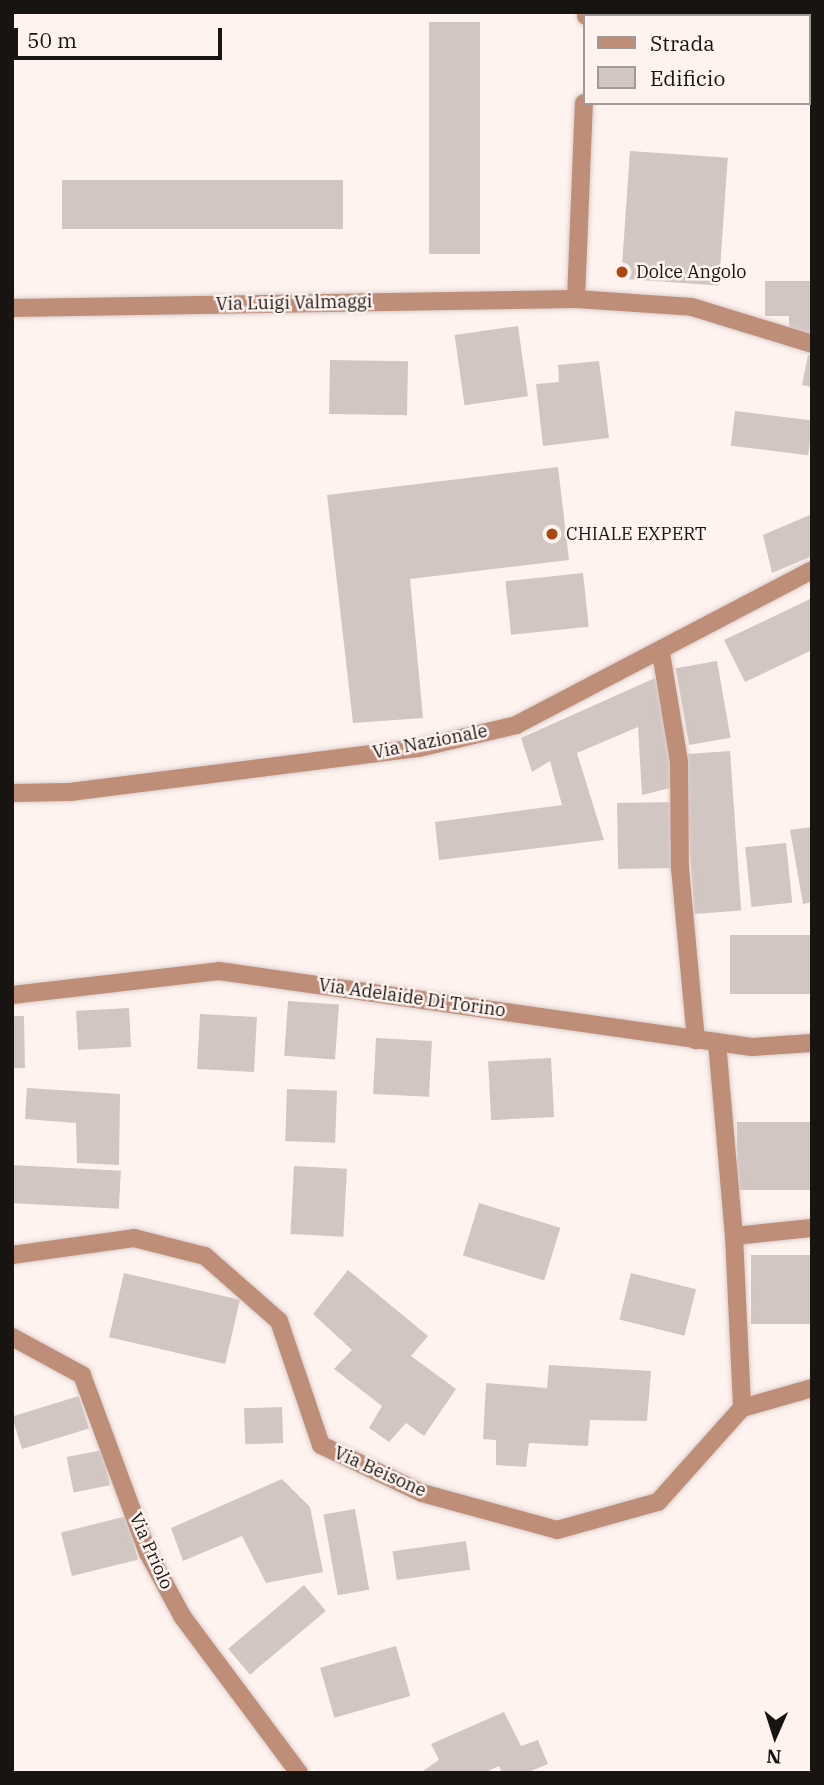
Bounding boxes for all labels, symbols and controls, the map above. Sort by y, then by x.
scale bar [18,14,226,58]
legend [582,14,810,105]
text: 50 m [27,26,77,54]
text: Strada [650,29,715,57]
text: Edificio [650,64,725,92]
place label: Dolce Angolo [636,261,746,283]
marker: Dolce Angolo [614,264,630,280]
street label: Via Luigi Valmaggi [216,291,372,315]
place label: CHIALE EXPERT [566,523,707,545]
marker: CHIALE EXPERT [544,526,560,542]
street label: Via Nazionale [371,720,489,764]
street label: Via Adelaide Di Torino [317,974,507,1022]
street label: Via Beisone [331,1442,429,1502]
street label: Via Priolo [125,1509,177,1593]
north arrow [740,1701,810,1771]
text: N [766,1745,782,1769]

